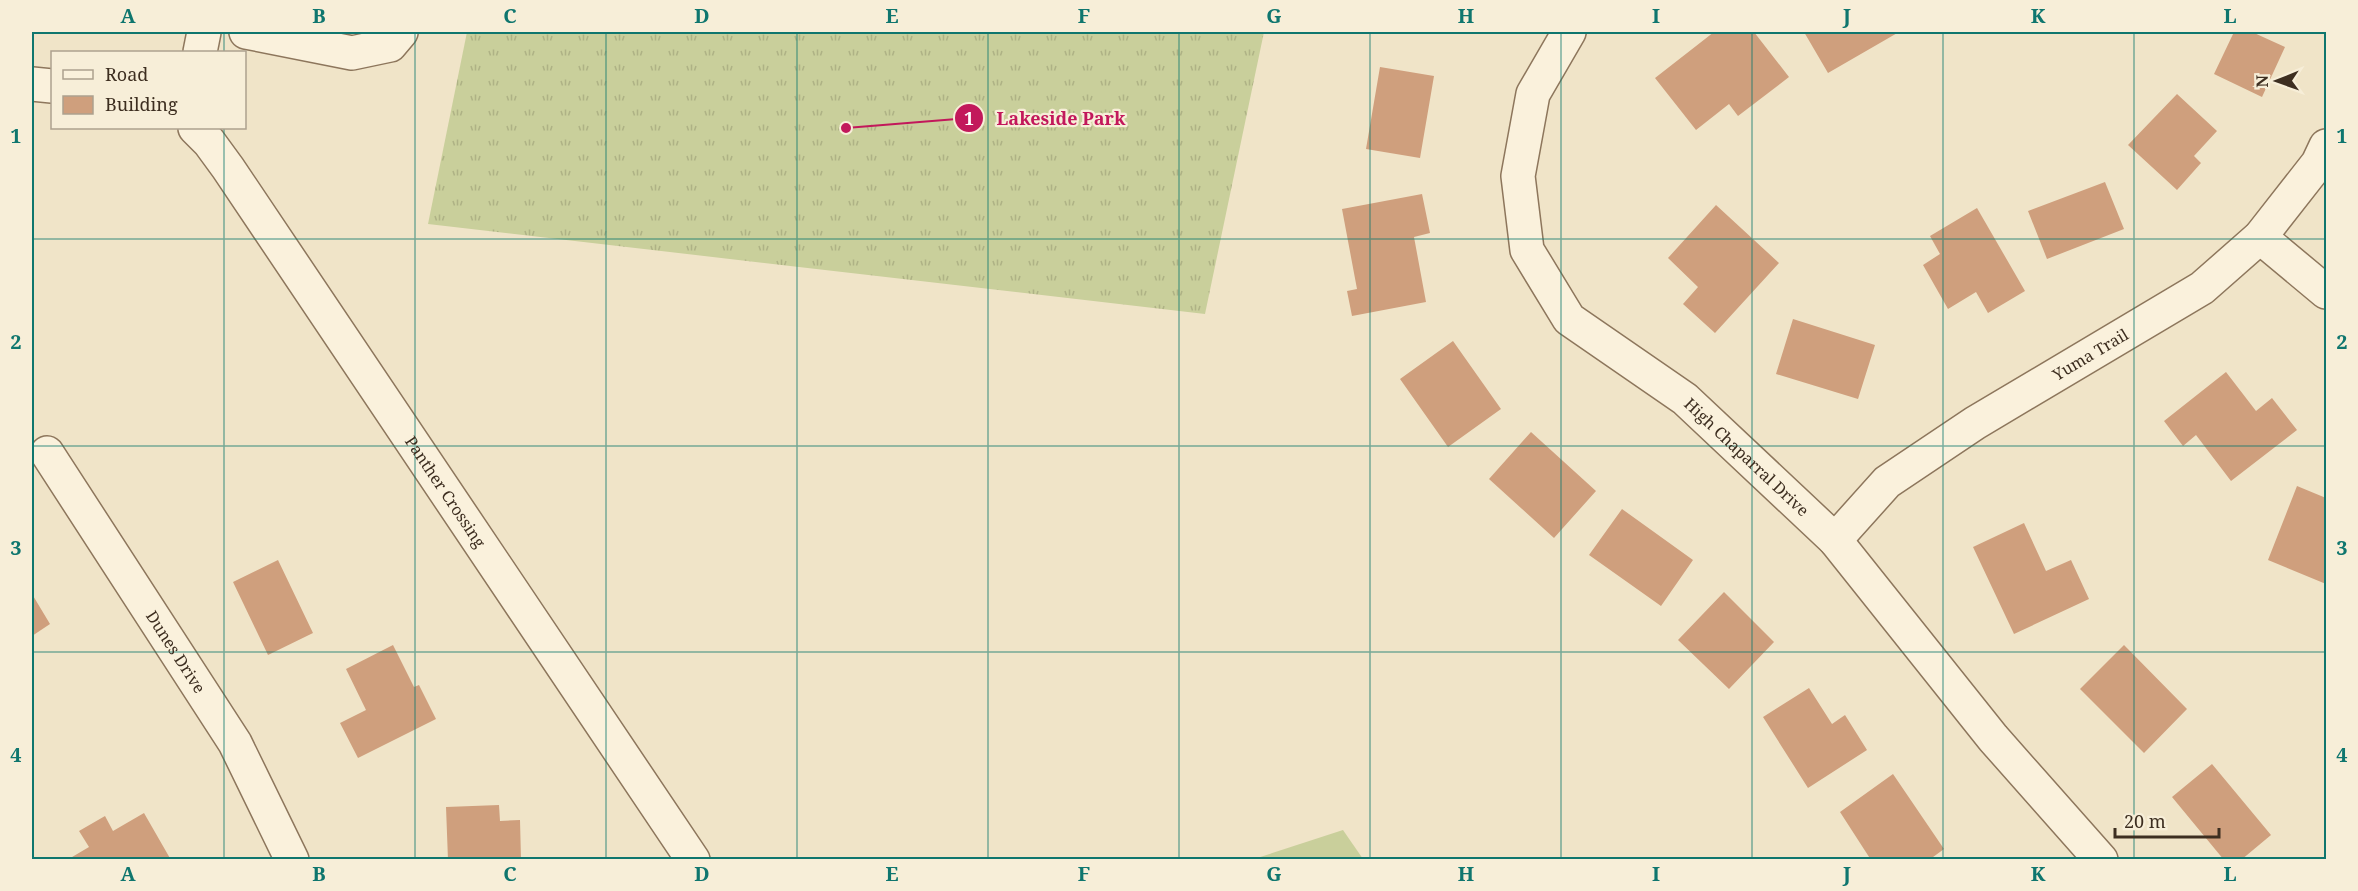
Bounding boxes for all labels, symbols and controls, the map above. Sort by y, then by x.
text: A [120,2,136,29]
text: B [312,2,326,29]
text: C [503,2,517,29]
text: D [694,2,710,29]
text: E [885,2,899,29]
text: F [1078,2,1090,29]
text: G [1266,2,1282,29]
text: H [1458,2,1474,29]
text: I [1652,2,1660,29]
text: J [1842,2,1851,29]
text: K [2031,2,2046,29]
text: L [2223,2,2237,29]
legend [51,51,246,129]
north arrow [2247,51,2307,111]
text: Road [105,62,148,86]
text: N [2251,74,2273,88]
text: Building [105,92,178,116]
callout: Lakeside Park [954,100,1137,136]
text: 1 [964,106,974,130]
text: Lakeside Park [997,106,1126,130]
text: 1 [10,122,22,149]
text: 1 [2336,122,2348,149]
street label: Yuma Trail [2047,323,2132,386]
text: 2 [10,328,22,355]
text: 2 [2336,328,2348,355]
street label: High Chaparral Drive [1680,393,1814,521]
street label: Panther Crossing [400,432,491,552]
text: 3 [10,534,22,561]
text: 3 [2336,534,2348,561]
street label: Dunes Drive [141,606,211,697]
text: 4 [10,741,22,768]
text: 4 [2336,741,2348,768]
scale bar [2115,801,2218,839]
text: 20 m [2124,809,2166,833]
text: A [120,860,136,887]
text: B [312,860,326,887]
text: C [503,860,517,887]
text: D [694,860,710,887]
text: E [885,860,899,887]
text: F [1078,860,1090,887]
text: G [1266,860,1282,887]
text: H [1458,860,1474,887]
text: I [1652,860,1660,887]
text: J [1842,860,1851,887]
text: K [2031,860,2046,887]
text: L [2223,860,2237,887]

